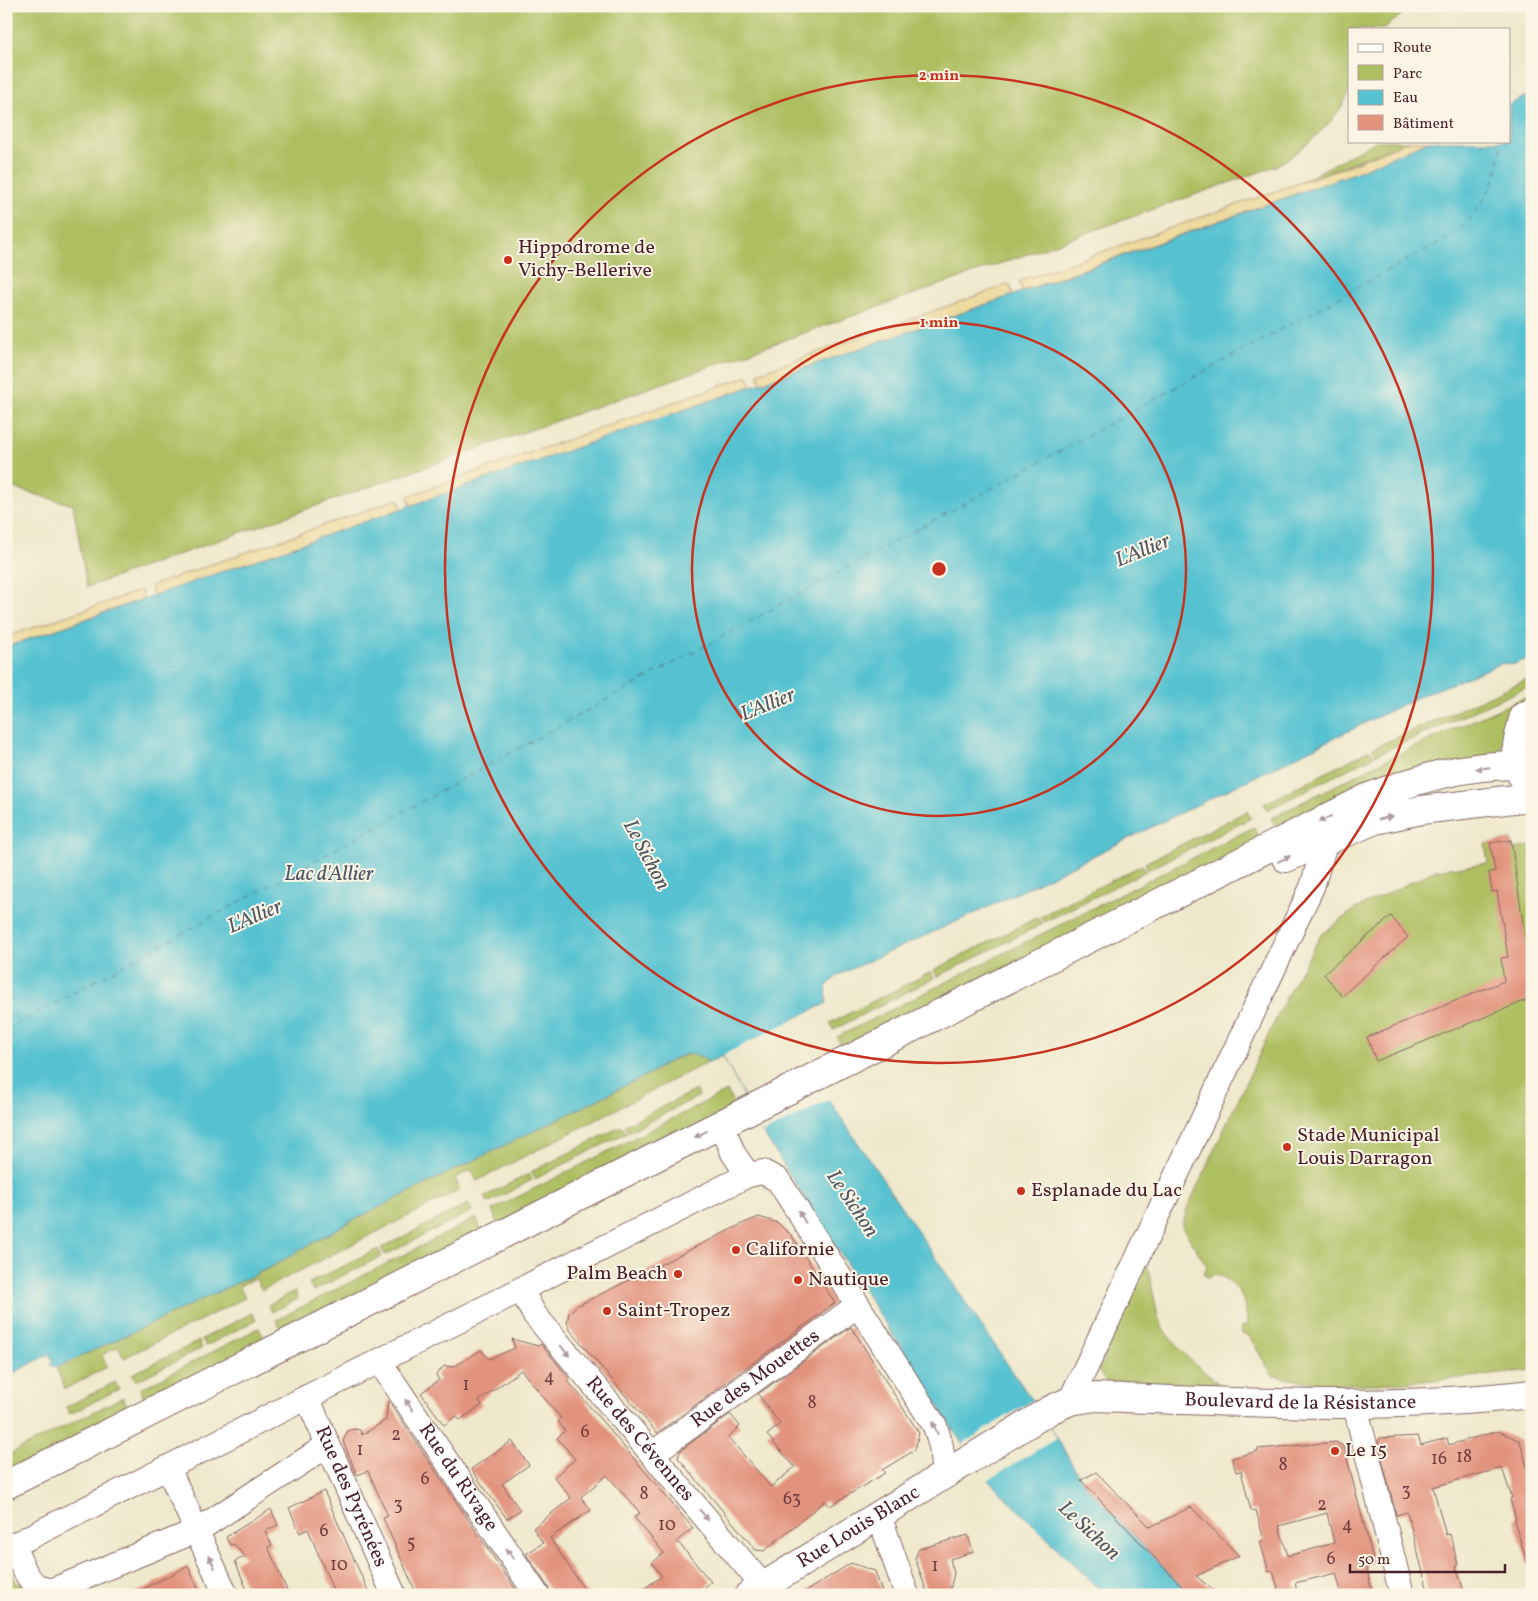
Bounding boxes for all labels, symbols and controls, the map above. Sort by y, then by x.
legend [1348,28,1510,142]
text: Route [1393,38,1432,59]
text: Parc [1393,64,1422,85]
text: 2 min [919,66,959,87]
text: Eau [1393,88,1418,109]
text: Bâtiment [1393,114,1454,135]
place label: Hippodrome de Vichy-Bellerive [518,234,655,285]
marker: Hippodrome de Vichy-Bellerive [502,254,514,266]
text: 1 min [920,313,958,334]
water label: L'Allier [1111,527,1175,575]
centre of rings [930,560,948,578]
water label: L'Allier [736,681,800,729]
one-way arrow [1475,764,1491,772]
one-way arrow [1377,814,1393,822]
water label: Le Sichon [615,815,677,895]
one-way arrow [1318,815,1332,823]
one-way arrow [1277,855,1291,863]
water label: Lac d'Allier [284,860,374,889]
water label: L'Allier [223,892,287,941]
place label: Stade Municipal Louis Darragon [1297,1122,1440,1173]
one-way arrow [694,1130,708,1138]
marker: Stade Municipal Louis Darragon [1281,1141,1293,1153]
water label: Le Sichon [819,1164,885,1244]
place label: Esplanade du Lac [1031,1177,1182,1205]
marker: Esplanade du Lac [1015,1185,1027,1197]
one-way arrow [797,1210,807,1223]
place label: Californie [746,1236,834,1264]
marker: Californie [730,1244,742,1256]
place label: Palm Beach [566,1260,668,1288]
place label: Nautique [808,1266,889,1294]
marker: Palm Beach [672,1268,684,1280]
marker: Nautique [792,1274,804,1286]
place label: Saint-Tropez [617,1297,730,1325]
marker: Saint-Tropez [601,1305,613,1317]
street label: Rue des Mouettes [685,1323,826,1435]
one-way arrow [560,1344,571,1357]
house number: 4 [544,1365,554,1390]
street label: Rue des Cévennes [579,1371,700,1508]
house number: 1 [463,1373,469,1398]
street label: Boulevard de la Résistance [1184,1386,1417,1418]
house number: 8 [807,1391,817,1416]
one-way arrow [405,1398,414,1412]
street label: Rue du Rivage [411,1418,504,1537]
house number: 6 [580,1420,590,1445]
one-way arrow [930,1421,938,1435]
street label: Rue des Pyrénées [308,1422,394,1572]
house number: 2 [391,1423,401,1448]
place label: Le 15 [1345,1437,1387,1465]
house number: 1 [357,1438,363,1463]
marker: Le 15 [1329,1445,1341,1457]
house number: 18 [1456,1445,1472,1470]
house number: 16 [1431,1447,1447,1472]
house number: 8 [1278,1453,1288,1478]
house number: 6 [420,1467,430,1492]
street label: Rue Louis Blanc [792,1479,926,1576]
house number: 3 [1401,1479,1411,1504]
house number: 8 [639,1482,649,1507]
house number: 63 [783,1487,801,1512]
house number: 3 [393,1493,403,1518]
house number: 2 [1317,1493,1327,1518]
water label: Le Sichon [1051,1494,1127,1568]
one-way arrow [698,1509,709,1522]
house number: 10 [658,1513,676,1538]
house number: 4 [1342,1513,1352,1538]
house number: 6 [319,1519,329,1544]
house number: 5 [407,1531,415,1556]
scale bar [1350,1541,1506,1573]
house number: 6 [1326,1547,1336,1572]
one-way arrow [505,1548,515,1561]
text: 50 m [1358,1550,1390,1571]
house number: 10 [330,1553,348,1578]
house number: 1 [932,1554,938,1579]
one-way arrow [208,1555,216,1569]

